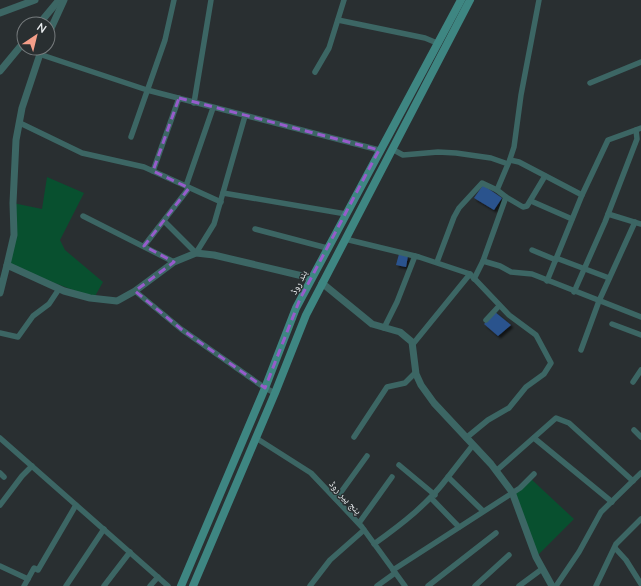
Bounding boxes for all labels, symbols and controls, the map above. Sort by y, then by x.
north arrow [16,16,56,56]
text: N [35,20,49,35]
street label: بند روڈ [287,268,310,296]
street label: پنج پیر روڈ [327,478,365,517]

